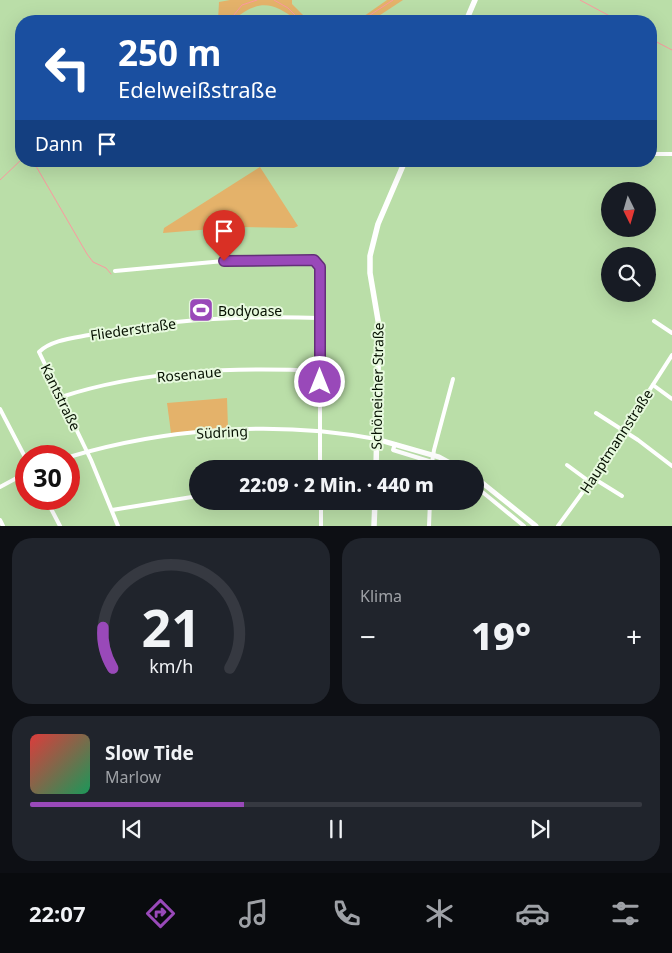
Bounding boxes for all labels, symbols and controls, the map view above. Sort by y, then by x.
text: 250 m [118,29,221,76]
icon: left [35,35,100,100]
text: Edelweißstraße [118,74,277,104]
icon: arrive [93,130,121,158]
text: Dann [35,131,83,157]
north arrow [601,182,656,238]
map controls [601,182,656,302]
pin [203,210,245,261]
icon: arrive [210,217,238,245]
button: search [601,247,656,302]
sports icon: Bodyoase [188,297,214,323]
place label: Bodyoase [218,301,282,320]
street label: Fliederstraße [89,314,177,344]
street label: Schöneicher Straße [366,322,388,450]
position arrow [293,355,345,407]
street label: Kantstraße [37,360,85,434]
street label: Rosenaue [156,362,222,386]
street label: Hauptmannstraße [575,385,657,497]
street label: Südring [196,421,248,443]
speed limit sign: 30 [15,445,80,510]
text: 22:09 · 2 Min. · 440 m [239,472,434,498]
text: Klima [360,585,402,607]
text: 21 [141,591,201,662]
text: 19° [471,609,531,661]
text: − [360,617,376,655]
text: + [626,617,642,655]
text: km/h [149,654,193,678]
text: Slow Tide [105,740,194,766]
text: Marlow [105,766,161,788]
icon: previous [118,815,146,843]
icon: pause [322,815,350,843]
icon: next [526,815,554,843]
icon: directions [143,896,178,931]
icon: music [236,896,271,931]
icon: phone [329,896,364,931]
icon: climate [422,896,457,931]
icon: car [515,896,550,931]
icon: filters [608,896,643,931]
text: 22:07 [29,898,85,928]

